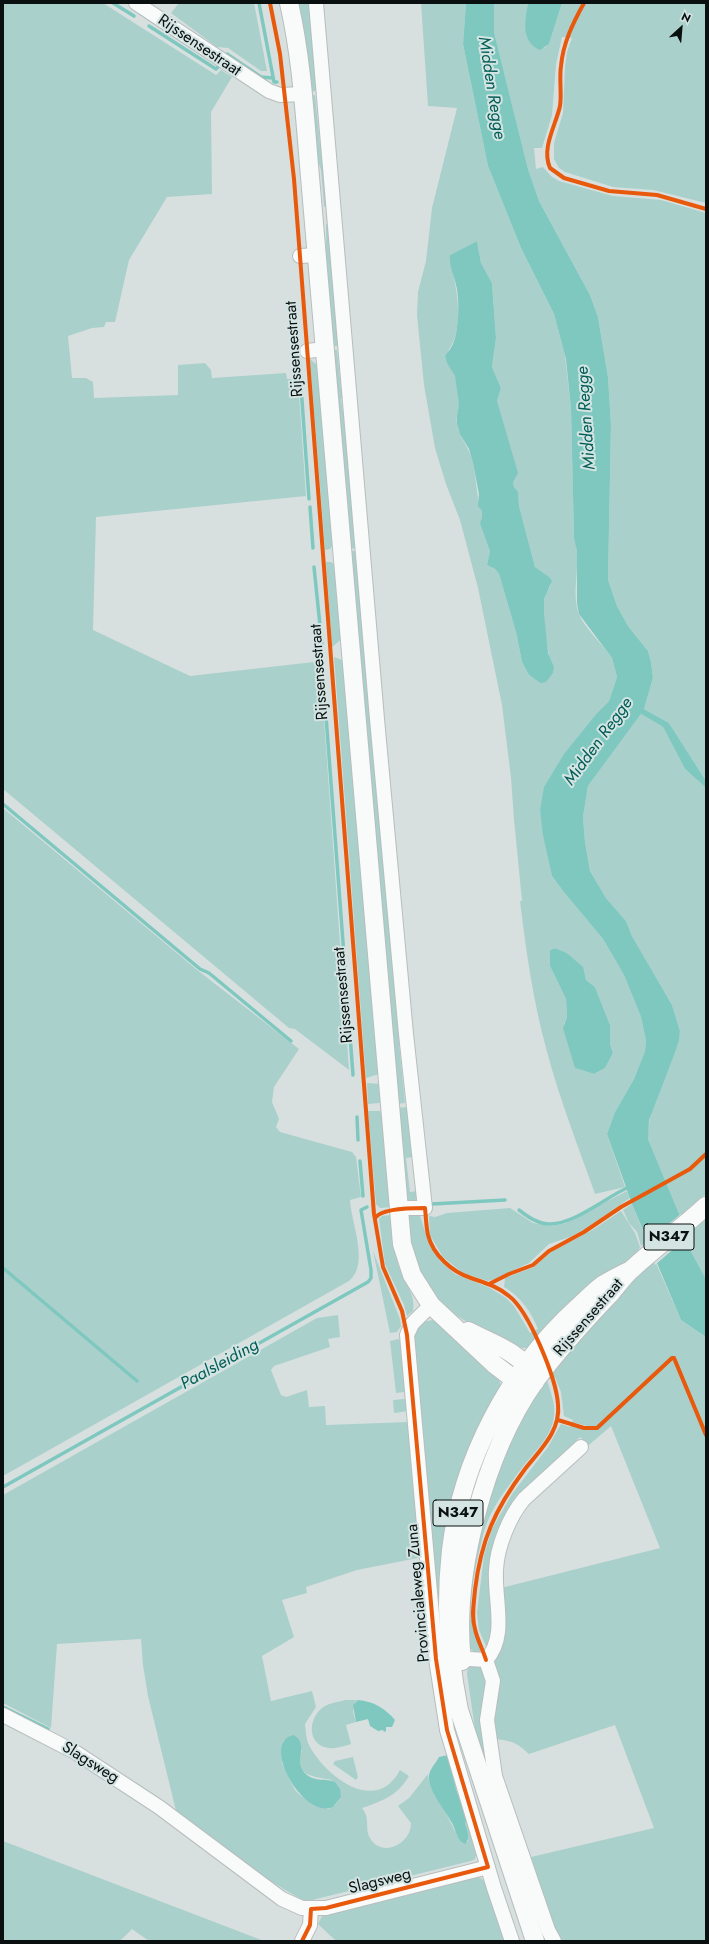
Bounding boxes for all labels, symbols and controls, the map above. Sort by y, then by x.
north arrow [661,8,701,48]
text: N [679,8,694,26]
street label: Rijssensestraat [154,11,244,81]
water label: Midden Regge [473,35,509,141]
street label: Rijssensestraat [282,300,308,398]
water label: Midden Regge [573,366,601,470]
street label: Rijssensestraat [307,623,333,721]
water label: Midden Regge [560,694,638,790]
street label: Rijssensestraat [330,946,358,1044]
road number: N347 [644,1224,694,1250]
street label: Rijssensestraat [550,1275,628,1361]
water label: Paalsleiding [177,1335,263,1395]
road number: N347 [433,1500,483,1526]
street label: Provincialeweg Zuna [403,1523,435,1663]
street label: Slagsweg [58,1738,122,1788]
street label: Slagsweg [347,1865,413,1899]

